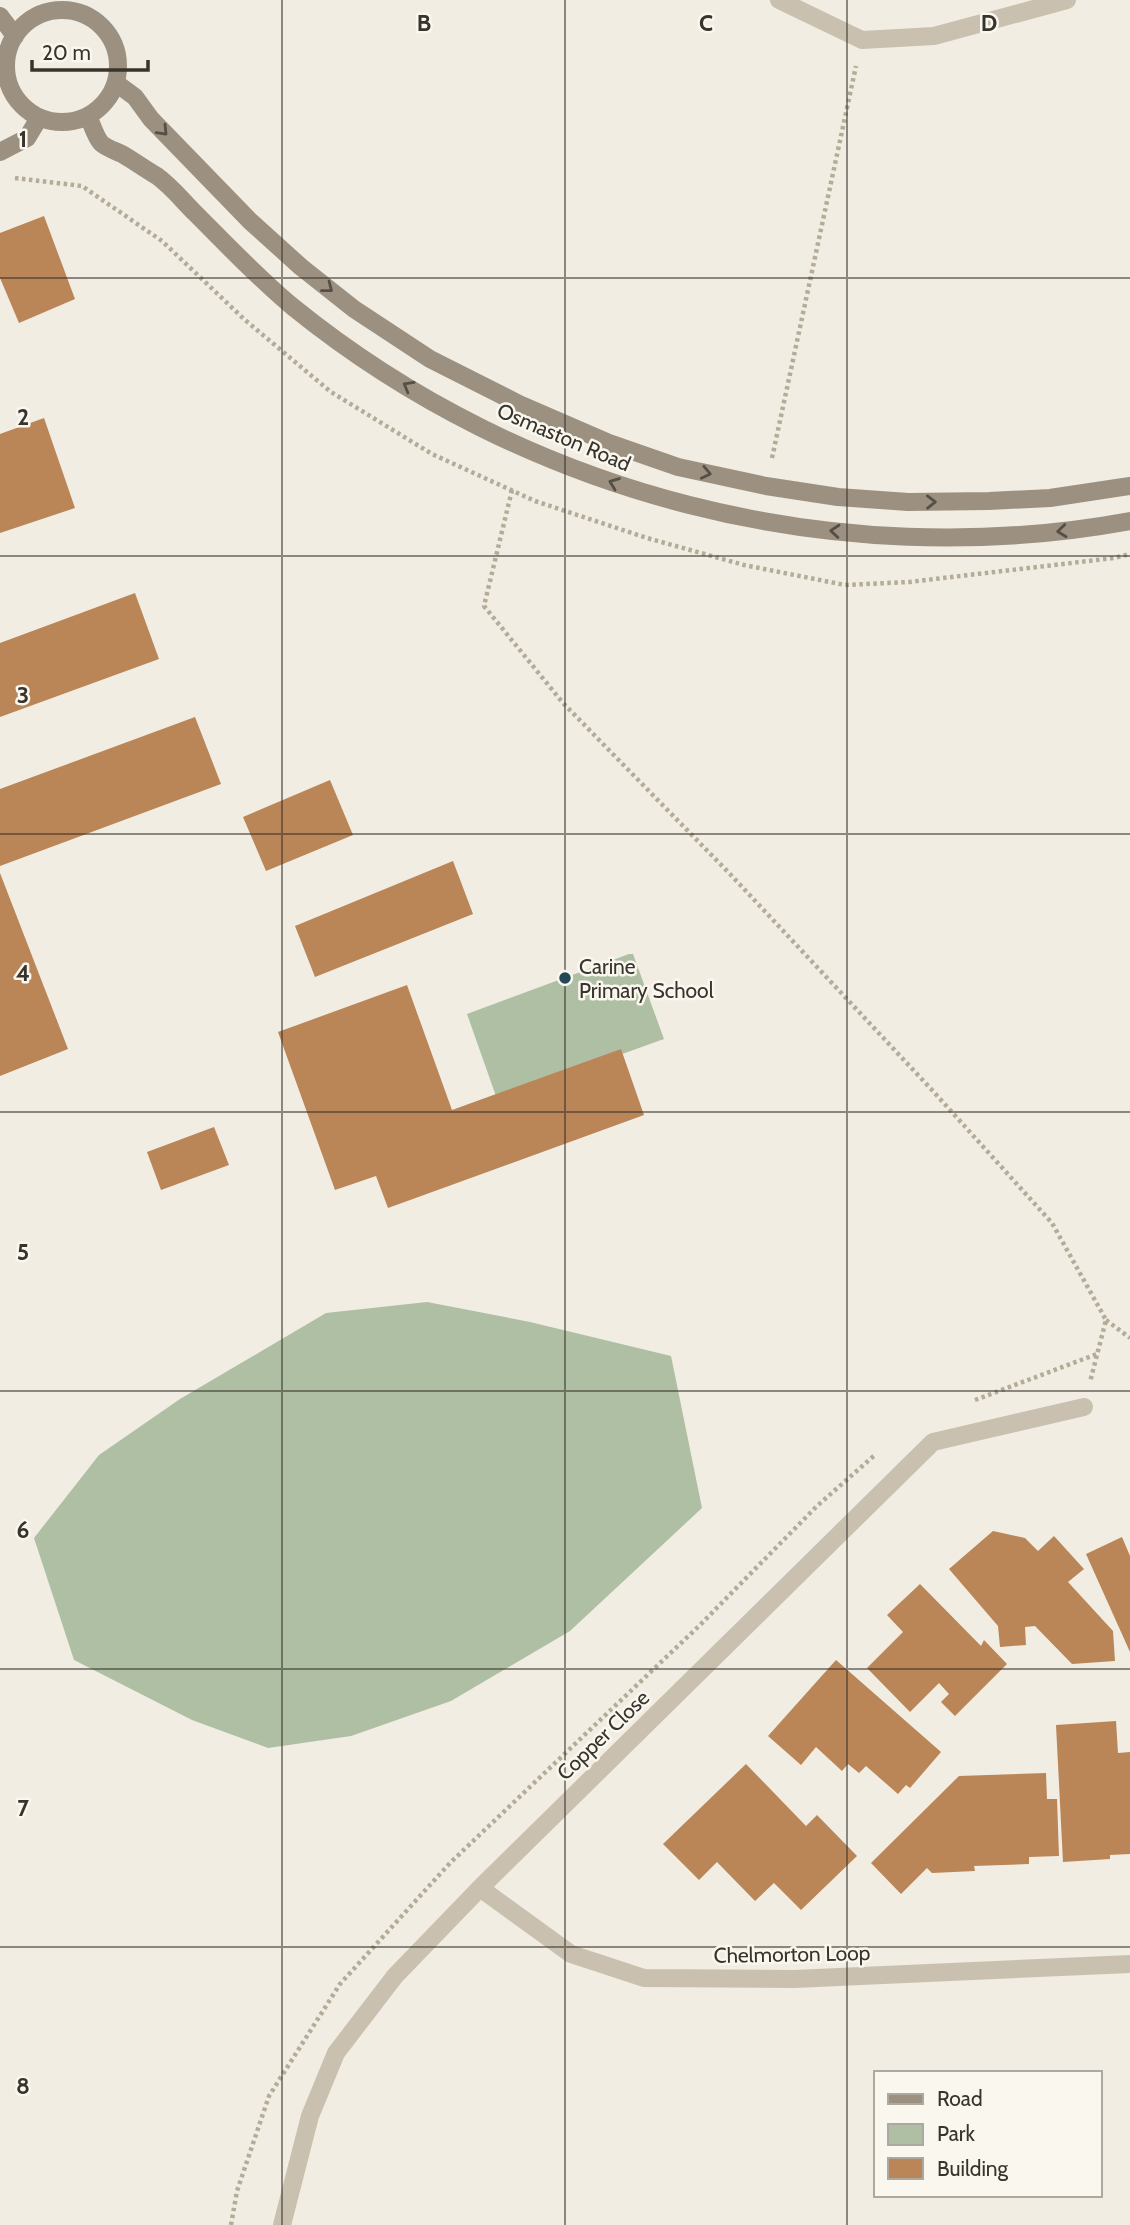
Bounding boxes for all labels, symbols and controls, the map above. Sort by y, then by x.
text: B [417,9,431,37]
text: C [699,9,713,37]
text: D [981,9,997,37]
scale bar [32,28,147,72]
text: 20 m [42,40,91,65]
one-way arrow [155,123,168,136]
text: 1 [19,125,27,153]
one-way arrow [320,280,332,293]
one-way arrow [403,381,416,394]
street label: Osmaston Road [494,398,634,476]
text: 2 [17,403,29,431]
one-way arrow [700,464,712,479]
one-way arrow [609,477,621,491]
one-way arrow [925,494,936,509]
one-way arrow [1057,523,1068,538]
one-way arrow [830,524,841,539]
text: 3 [17,681,29,709]
place label: Carine Primary School [579,954,714,1003]
text: 4 [16,959,30,987]
marker: Carine Primary School [557,970,573,986]
text: 5 [17,1238,29,1266]
text: 6 [17,1516,29,1544]
street label: Copper Close [552,1685,654,1785]
text: 7 [17,1794,29,1822]
street label: Chelmorton Loop [713,1940,871,1968]
legend [874,2071,1102,2197]
text: 8 [16,2072,30,2100]
text: Road [937,2086,983,2111]
text: Park [937,2121,975,2146]
text: Building [937,2156,1009,2181]

